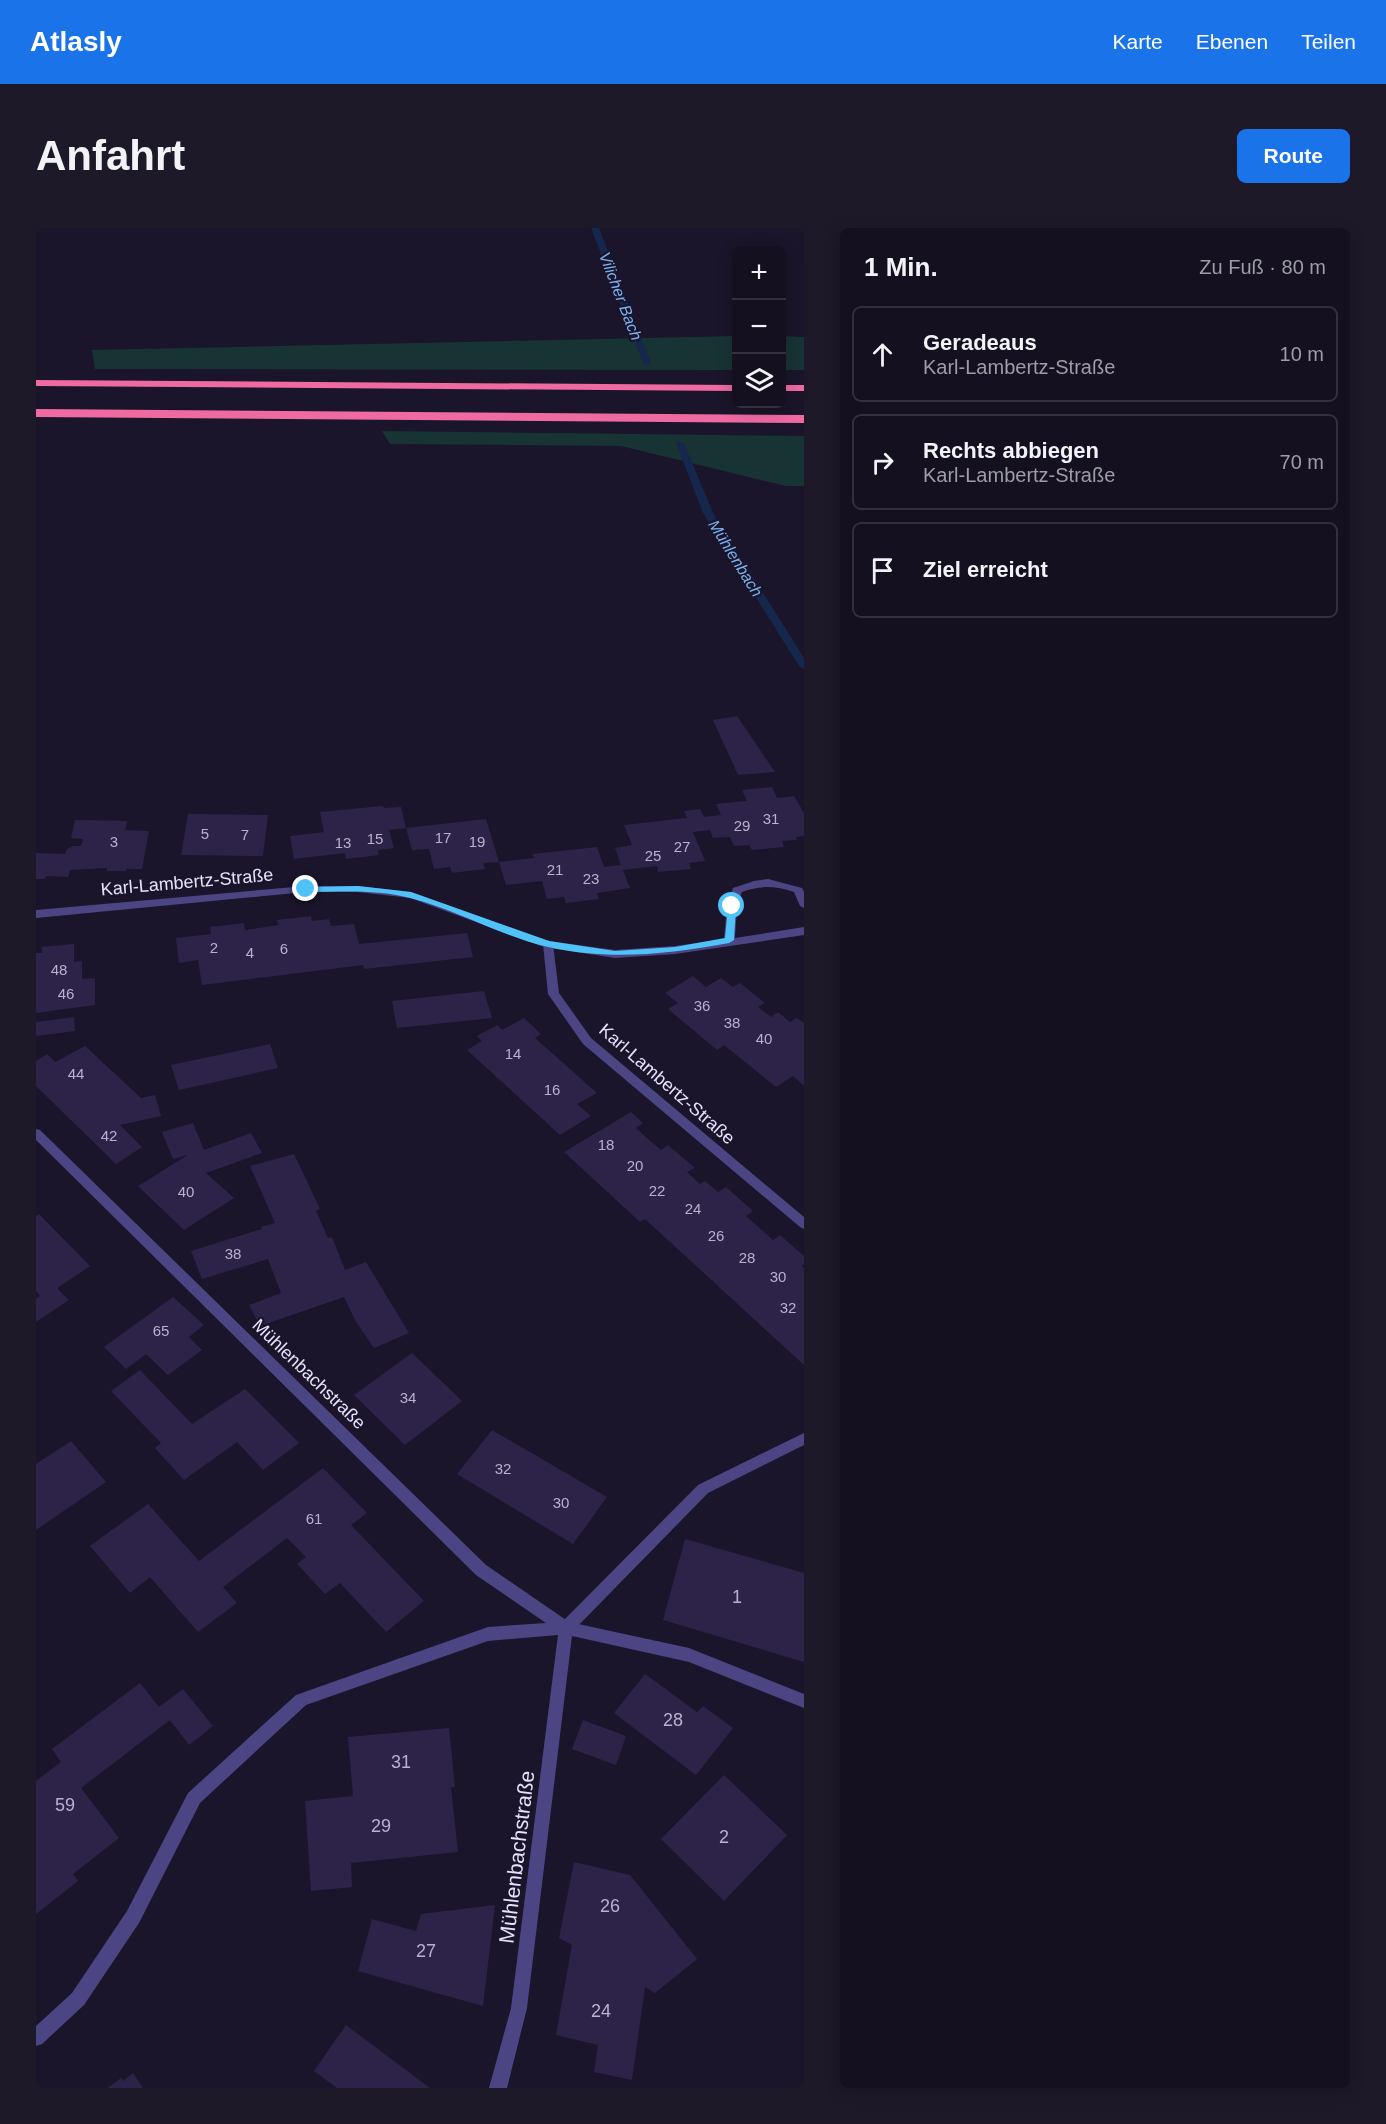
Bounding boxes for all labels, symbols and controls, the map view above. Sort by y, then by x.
text: Atlasly [30,26,122,57]
text: Karte [1113,30,1163,53]
text: Ebenen [1196,30,1268,53]
text: Teilen [1301,30,1356,53]
button: Route [1237,129,1350,183]
text: Anfahrt [36,132,185,179]
map controls [732,246,786,408]
button: + [732,246,786,300]
water label: Vilicher Bach [596,250,645,343]
text: 1 Min. [864,252,938,282]
text: Zu Fuß · 80 m [1199,256,1326,278]
button: − [732,300,786,354]
text: Geradeaus [923,330,1037,355]
icon: ahead [866,338,899,371]
text: 10 m [1280,343,1324,365]
button: layers [732,354,786,408]
text: Karl-Lambertz-Straße [923,356,1115,378]
text: Rechts abbiegen [923,438,1099,463]
icon: right [866,446,899,479]
text: 70 m [1280,451,1324,473]
text: Karl-Lambertz-Straße [923,464,1115,486]
water label: Mühlenbach [705,517,766,600]
icon: arrive [866,554,899,587]
text: Ziel erreicht [923,557,1048,582]
house number: 31 [763,810,779,827]
house number: 29 [734,817,750,834]
house number: 5 [201,825,209,842]
house number: 7 [241,826,249,843]
house number: 17 [435,829,451,846]
house number: 15 [367,830,383,847]
house number: 3 [110,833,118,850]
house number: 19 [469,833,485,850]
house number: 13 [335,834,351,851]
house number: 27 [674,838,690,855]
house number: 25 [645,847,661,864]
house number: 21 [547,861,563,878]
street label: Karl-Lambertz-Straße [100,864,274,900]
house number: 23 [583,870,599,887]
route end [292,875,318,901]
route start [718,892,744,918]
house number: 2 [210,939,218,956]
house number: 6 [280,940,288,957]
house number: 4 [246,944,254,961]
house number: 48 [51,961,67,978]
house number: 46 [58,985,74,1002]
house number: 36 [694,997,710,1014]
house number: 38 [724,1014,740,1031]
street label: Karl-Lambertz-Straße [595,1020,739,1148]
house number: 40 [756,1030,772,1047]
house number: 14 [505,1045,521,1062]
house number: 44 [68,1065,84,1082]
house number: 16 [544,1081,560,1098]
house number: 42 [101,1127,117,1144]
house number: 18 [598,1136,614,1153]
house number: 20 [627,1157,643,1174]
house number: 22 [649,1182,665,1199]
house number: 40 [178,1183,194,1200]
house number: 24 [685,1200,701,1217]
house number: 26 [708,1227,724,1244]
house number: 38 [225,1245,241,1262]
house number: 28 [739,1249,755,1266]
house number: 30 [770,1268,786,1285]
house number: 32 [780,1299,796,1316]
street label: Mühlenbachstraße [248,1315,370,1433]
house number: 65 [153,1322,169,1339]
house number: 34 [400,1389,416,1406]
house number: 32 [495,1460,511,1477]
house number: 30 [553,1494,569,1511]
house number: 61 [306,1510,322,1527]
house number: 1 [732,1587,742,1607]
house number: 28 [663,1710,683,1730]
house number: 31 [391,1752,411,1772]
street label: Mühlenbachstraße [494,1769,539,1945]
house number: 59 [55,1795,75,1815]
house number: 29 [371,1816,391,1836]
house number: 2 [719,1827,729,1847]
house number: 26 [600,1896,620,1916]
house number: 27 [416,1941,436,1961]
house number: 24 [591,2001,611,2021]

